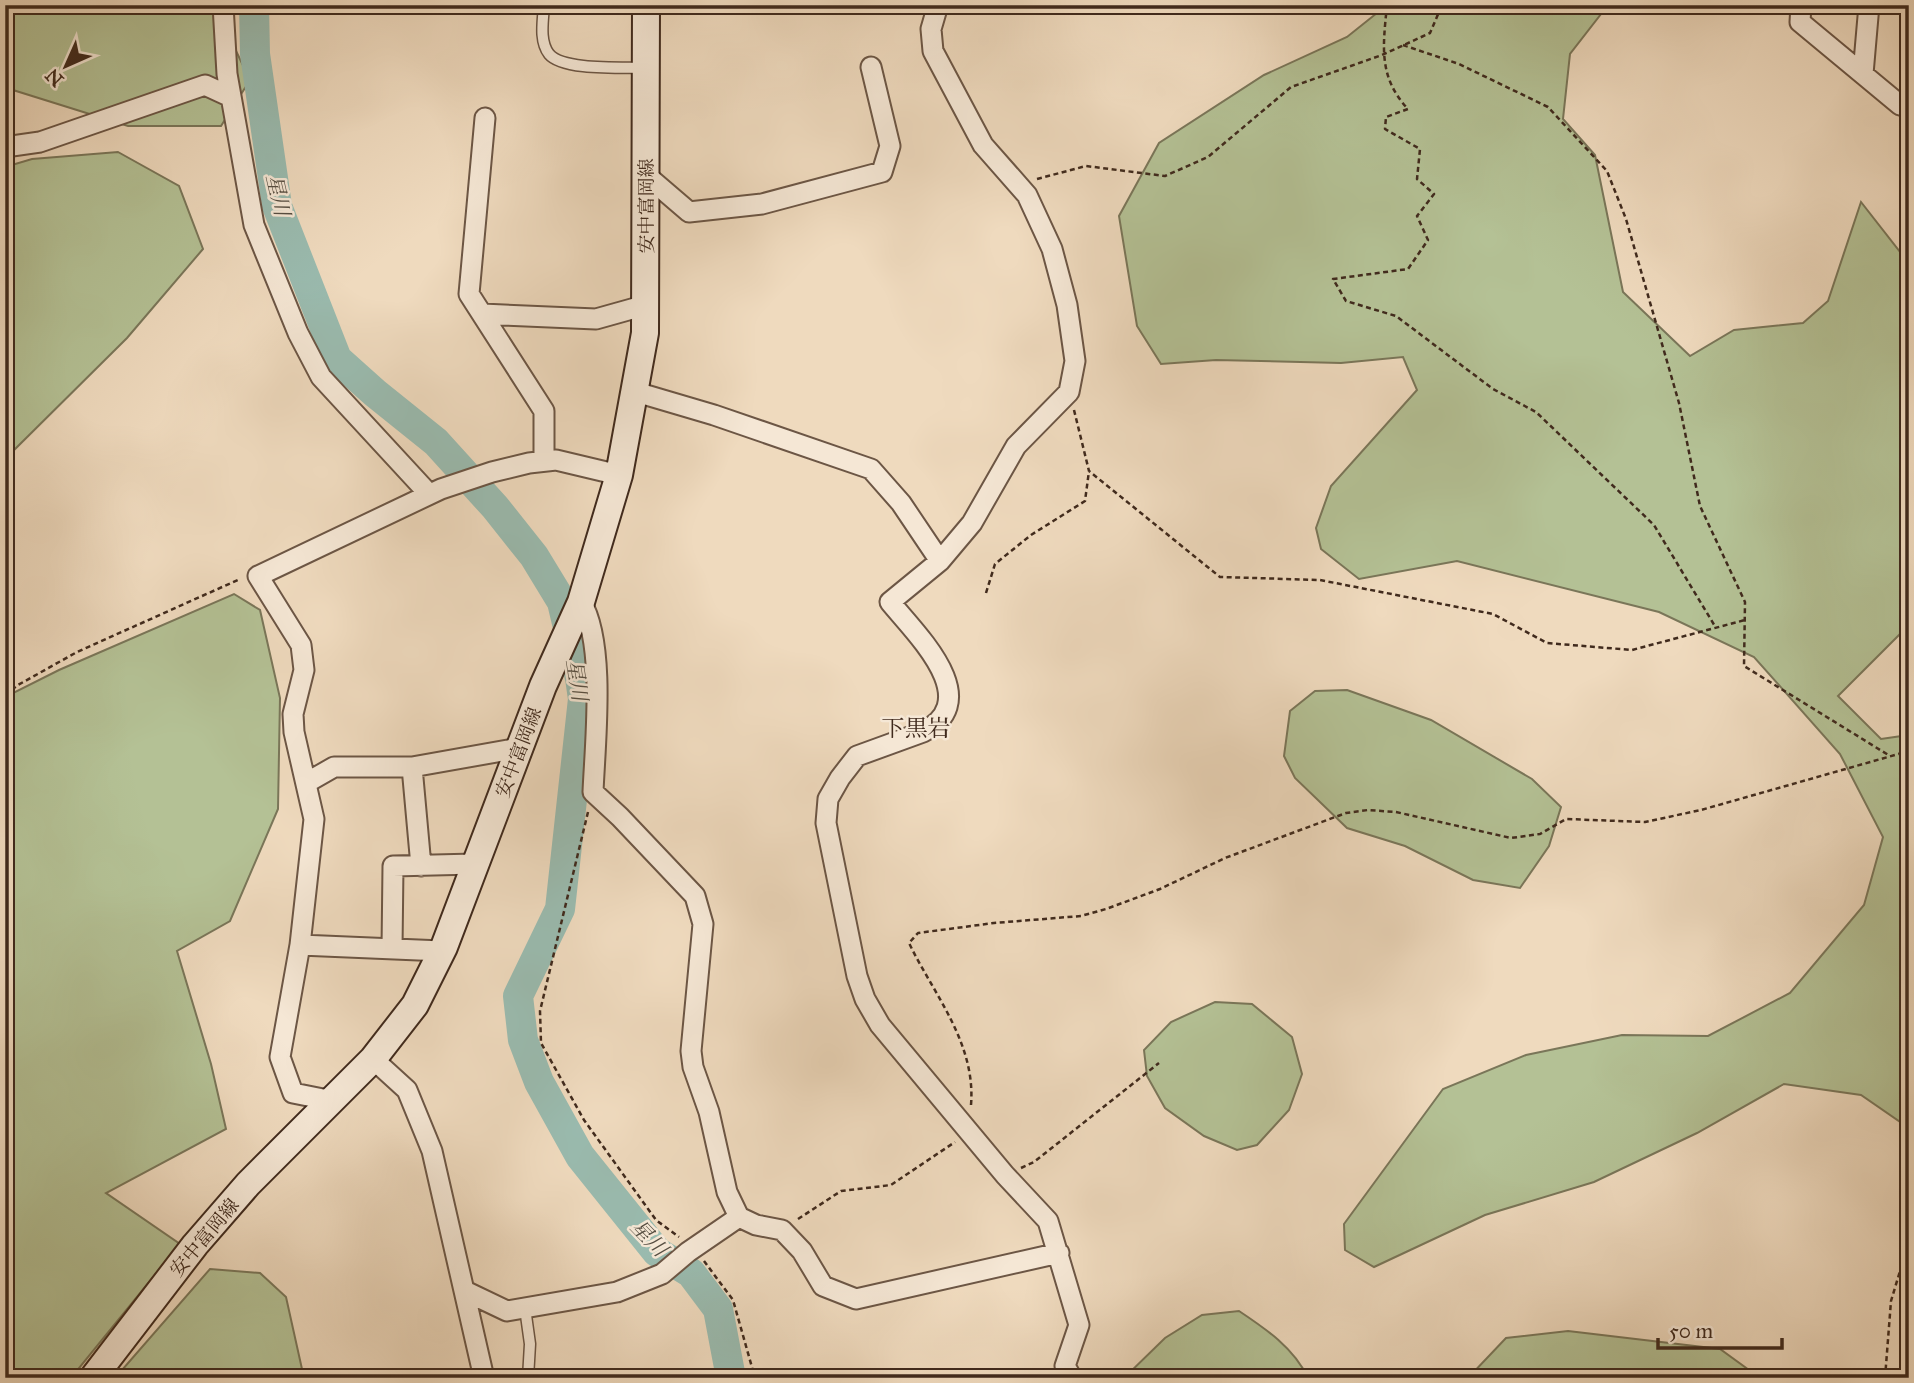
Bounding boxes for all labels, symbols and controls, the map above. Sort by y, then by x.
north arrow [32,32,102,102]
text: N [40,64,68,92]
street label: 安中富岡線 [635,158,658,254]
water label: 星川 [261,172,296,220]
water label: 星川 [561,657,593,705]
street label: 安中富岡線 [491,704,546,801]
district label: 下黒岩 [882,714,951,742]
street label: 安中富岡線 [165,1194,244,1281]
water label: 星川 [625,1214,674,1264]
scale bar [1658,1306,1783,1350]
text: 50 m [1669,1318,1714,1344]

